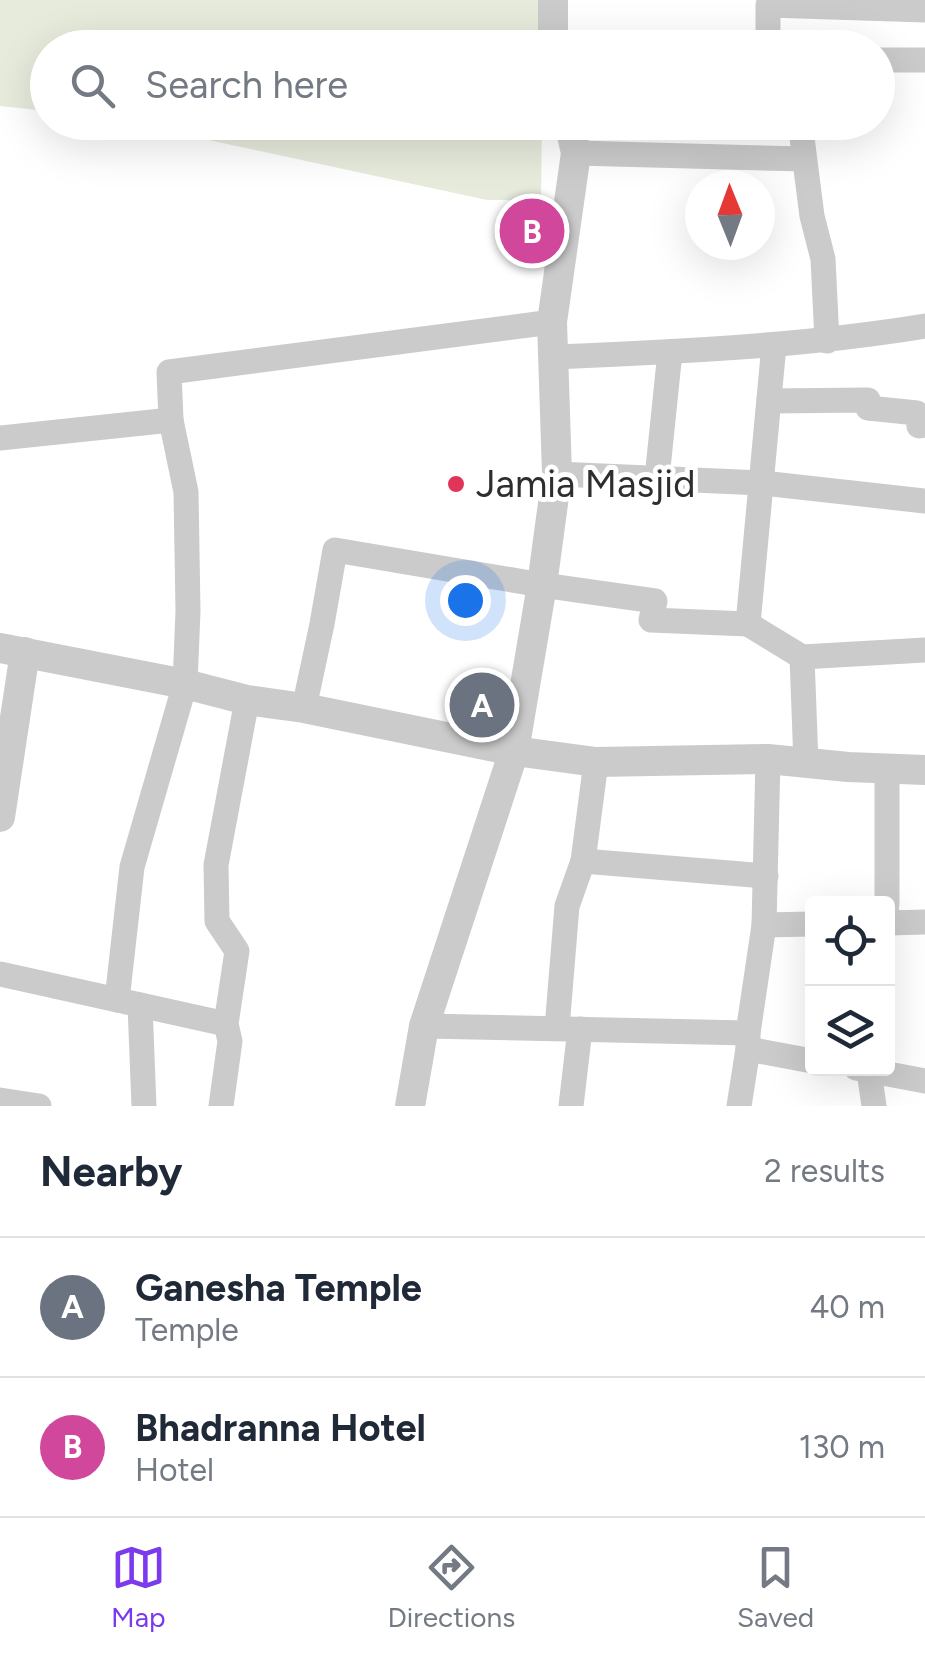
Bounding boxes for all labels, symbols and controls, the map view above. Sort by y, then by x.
search box [30,30,895,140]
icon: search [65,58,120,113]
text: Search here [145,62,348,108]
north arrow [685,170,775,260]
pin: B [500,194,564,268]
place label: Jamia Masjid [476,461,695,507]
marker: Jamia Masjid [445,473,467,495]
your location [440,575,491,626]
pin: A [450,668,514,742]
map controls [805,896,895,1076]
button: locate [805,896,895,986]
button: layers [805,986,895,1076]
text: Nearby [40,1146,182,1197]
text: 2 results [764,1152,885,1190]
text: Ganesha Temple [135,1265,422,1311]
text: A [61,1288,84,1326]
text: 40 m [809,1288,885,1326]
text: Temple [135,1311,239,1349]
text: Bhadranna Hotel [135,1405,426,1451]
text: B [63,1428,82,1466]
text: 130 m [799,1428,885,1466]
text: Hotel [135,1451,214,1489]
tab: Map [111,1540,166,1634]
tab: Directions [388,1540,515,1634]
tab: Saved [737,1540,814,1634]

